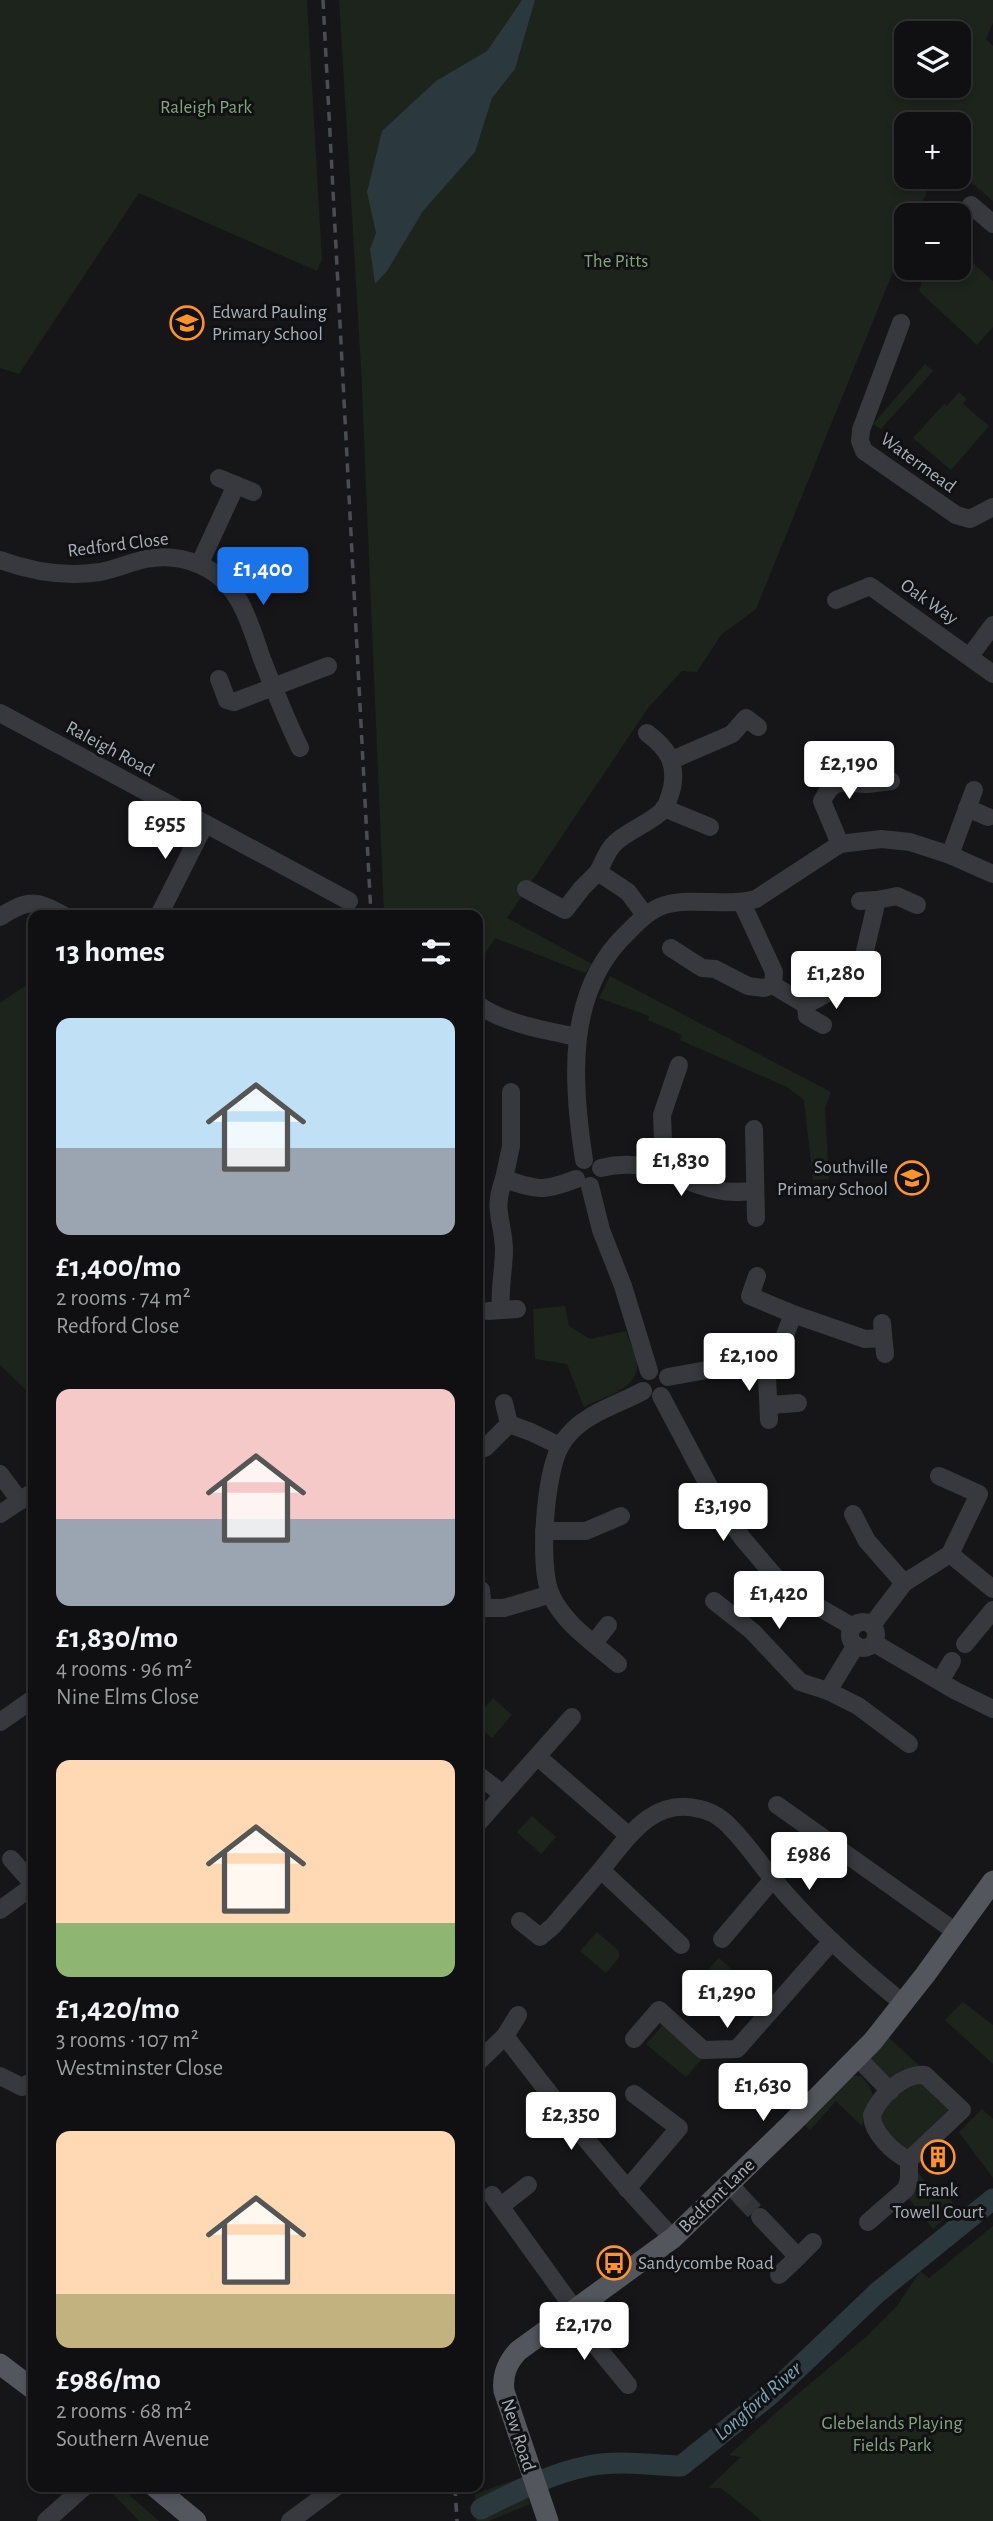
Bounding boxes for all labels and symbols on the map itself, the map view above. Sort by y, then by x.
park label: Raleigh Park [160,98,252,117]
park label: The Pitts [584,252,648,271]
place label: Edward Pauling Primary School [212,303,328,344]
school or university icon: Edward Pauling Primary School [168,304,206,342]
street label: Watermead [877,429,959,497]
street label: Redford Close [66,529,170,561]
pin: £1,400 [206,548,320,607]
street label: Oak Way [897,576,961,628]
street label: Raleigh Road [63,718,157,780]
pin: £2,190 [792,742,906,801]
pin: £955 [124,802,206,861]
pin: £1,280 [779,951,893,1011]
pin: £1,830 [624,1138,738,1198]
place label: Southville Primary School [777,1158,888,1199]
school or university icon: Southville Primary School [893,1159,931,1197]
pin: £2,100 [692,1334,806,1393]
pin: £3,190 [666,1484,780,1543]
pin: £1,420 [722,1572,836,1631]
pin: £986 [768,1832,850,1892]
pin: £1,290 [670,1970,784,2030]
pin: £1,630 [706,2064,820,2123]
pin: £2,350 [514,2092,628,2152]
building icon: Frank Towell Court [919,2138,957,2176]
street label: Bedfont Lane [675,2155,759,2237]
place label: Frank Towell Court [892,2181,984,2222]
bus stop icon: Sandycombe Road [595,2244,633,2282]
place label: Sandycombe Road [638,2254,774,2273]
pin: £2,170 [527,2302,641,2362]
water label: Longford River [710,2357,806,2444]
street label: New Road [497,2396,539,2474]
park label: Glebelands Playing Fields Park [821,2414,963,2455]

